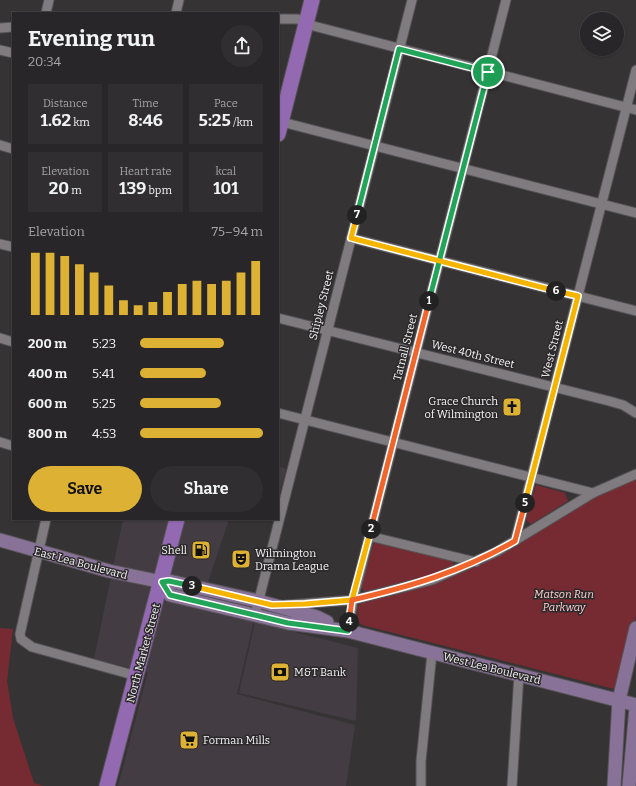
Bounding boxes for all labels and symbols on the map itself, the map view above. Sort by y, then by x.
pin [471,55,505,89]
pin: 7 [347,205,367,225]
street label: Shipley Street [307,269,336,341]
pin: 6 [546,281,566,301]
pin: 1 [419,291,439,311]
street label: Tatnall Street [391,312,420,382]
street label: West Street [539,319,566,379]
street label: West 40th Street [430,338,516,371]
place label: Grace Church of Wilmington [424,395,498,421]
church icon: Grace Church of Wilmington [501,396,523,418]
pin: 5 [515,493,535,513]
pin: 2 [361,519,381,539]
fuel station icon: Shell [190,539,212,561]
place label: Shell [161,544,187,557]
street label: East Lea Boulevard [33,545,129,582]
place label: Wilmington Drama League [255,547,329,573]
theatre icon: Wilmington Drama League [230,548,252,570]
pin: 3 [182,576,202,596]
park label: Matson Run Parkway [534,588,594,614]
street label: North Market Street [124,602,163,704]
pin: 4 [339,612,359,632]
street label: West Lea Boulevard [442,650,542,687]
bank icon: M&T Bank [269,661,291,683]
place label: M&T Bank [294,666,347,679]
supermarket icon: Forman Mills [178,729,200,751]
place label: Forman Mills [203,734,270,747]

